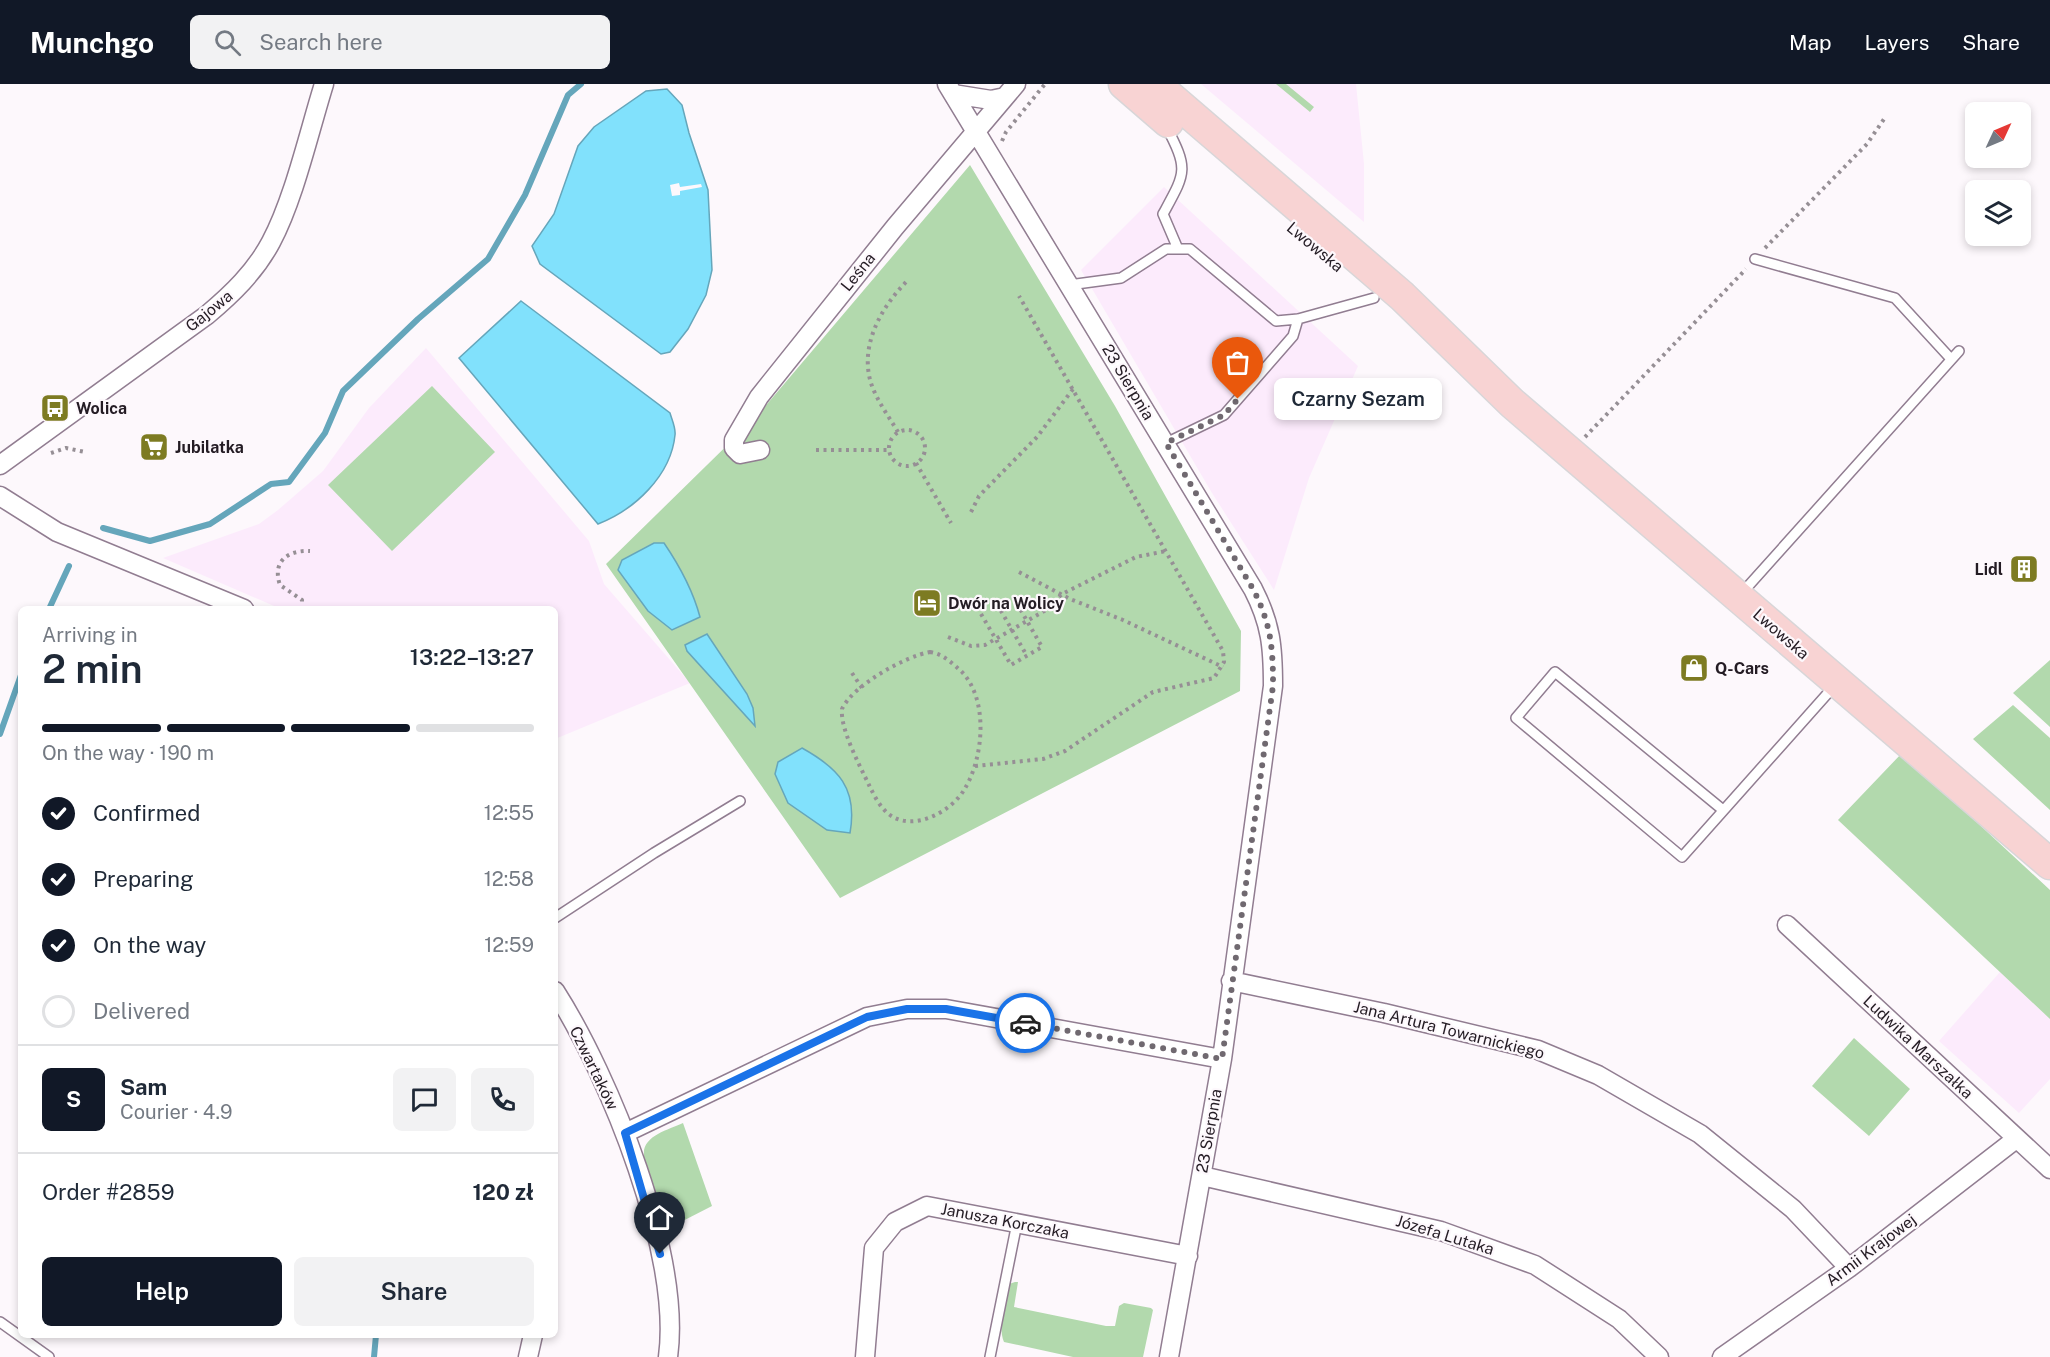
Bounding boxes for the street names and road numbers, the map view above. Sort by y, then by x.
street label: Lwowska [1283,218,1347,276]
street label: Leśna [837,249,879,295]
street label: Gajowa [182,286,236,336]
street label: 23 Sierpnia [1098,341,1158,423]
street label: Lwowska [1749,605,1813,663]
street label: Ludwika Marszałka [1859,991,1977,1103]
street label: Jana Artura Towarnickiego [1352,997,1546,1063]
street label: Czwartaków [566,1023,623,1113]
street label: 23 Sierpnia [1192,1087,1226,1175]
street label: Janusza Korczaka [939,1199,1071,1243]
street label: Armii Krajowej [1822,1210,1920,1290]
street label: Józefa Lutaka [1394,1211,1496,1259]

